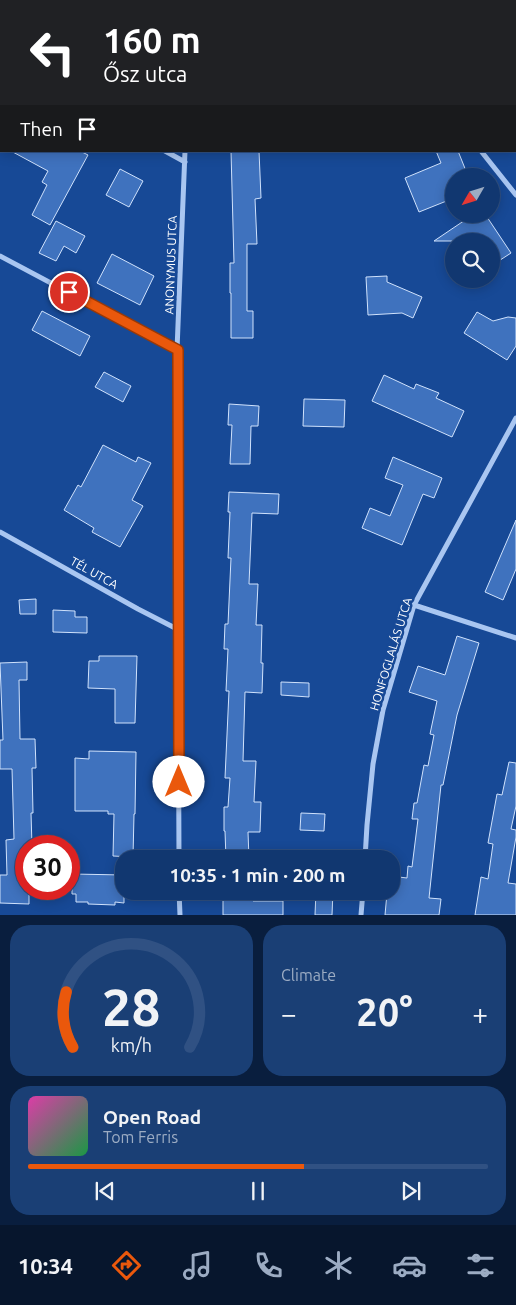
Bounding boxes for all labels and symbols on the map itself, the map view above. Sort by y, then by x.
north arrow [445,168,500,222]
street label: ANONYMUS UTCA [162,215,179,315]
pin [48,271,90,313]
street label: TÉL UTCA [68,554,120,591]
street label: HONFOGLALÁS UTCA [367,596,414,712]
position arrow [152,755,204,807]
speed limit sign: 30 [15,835,80,900]

